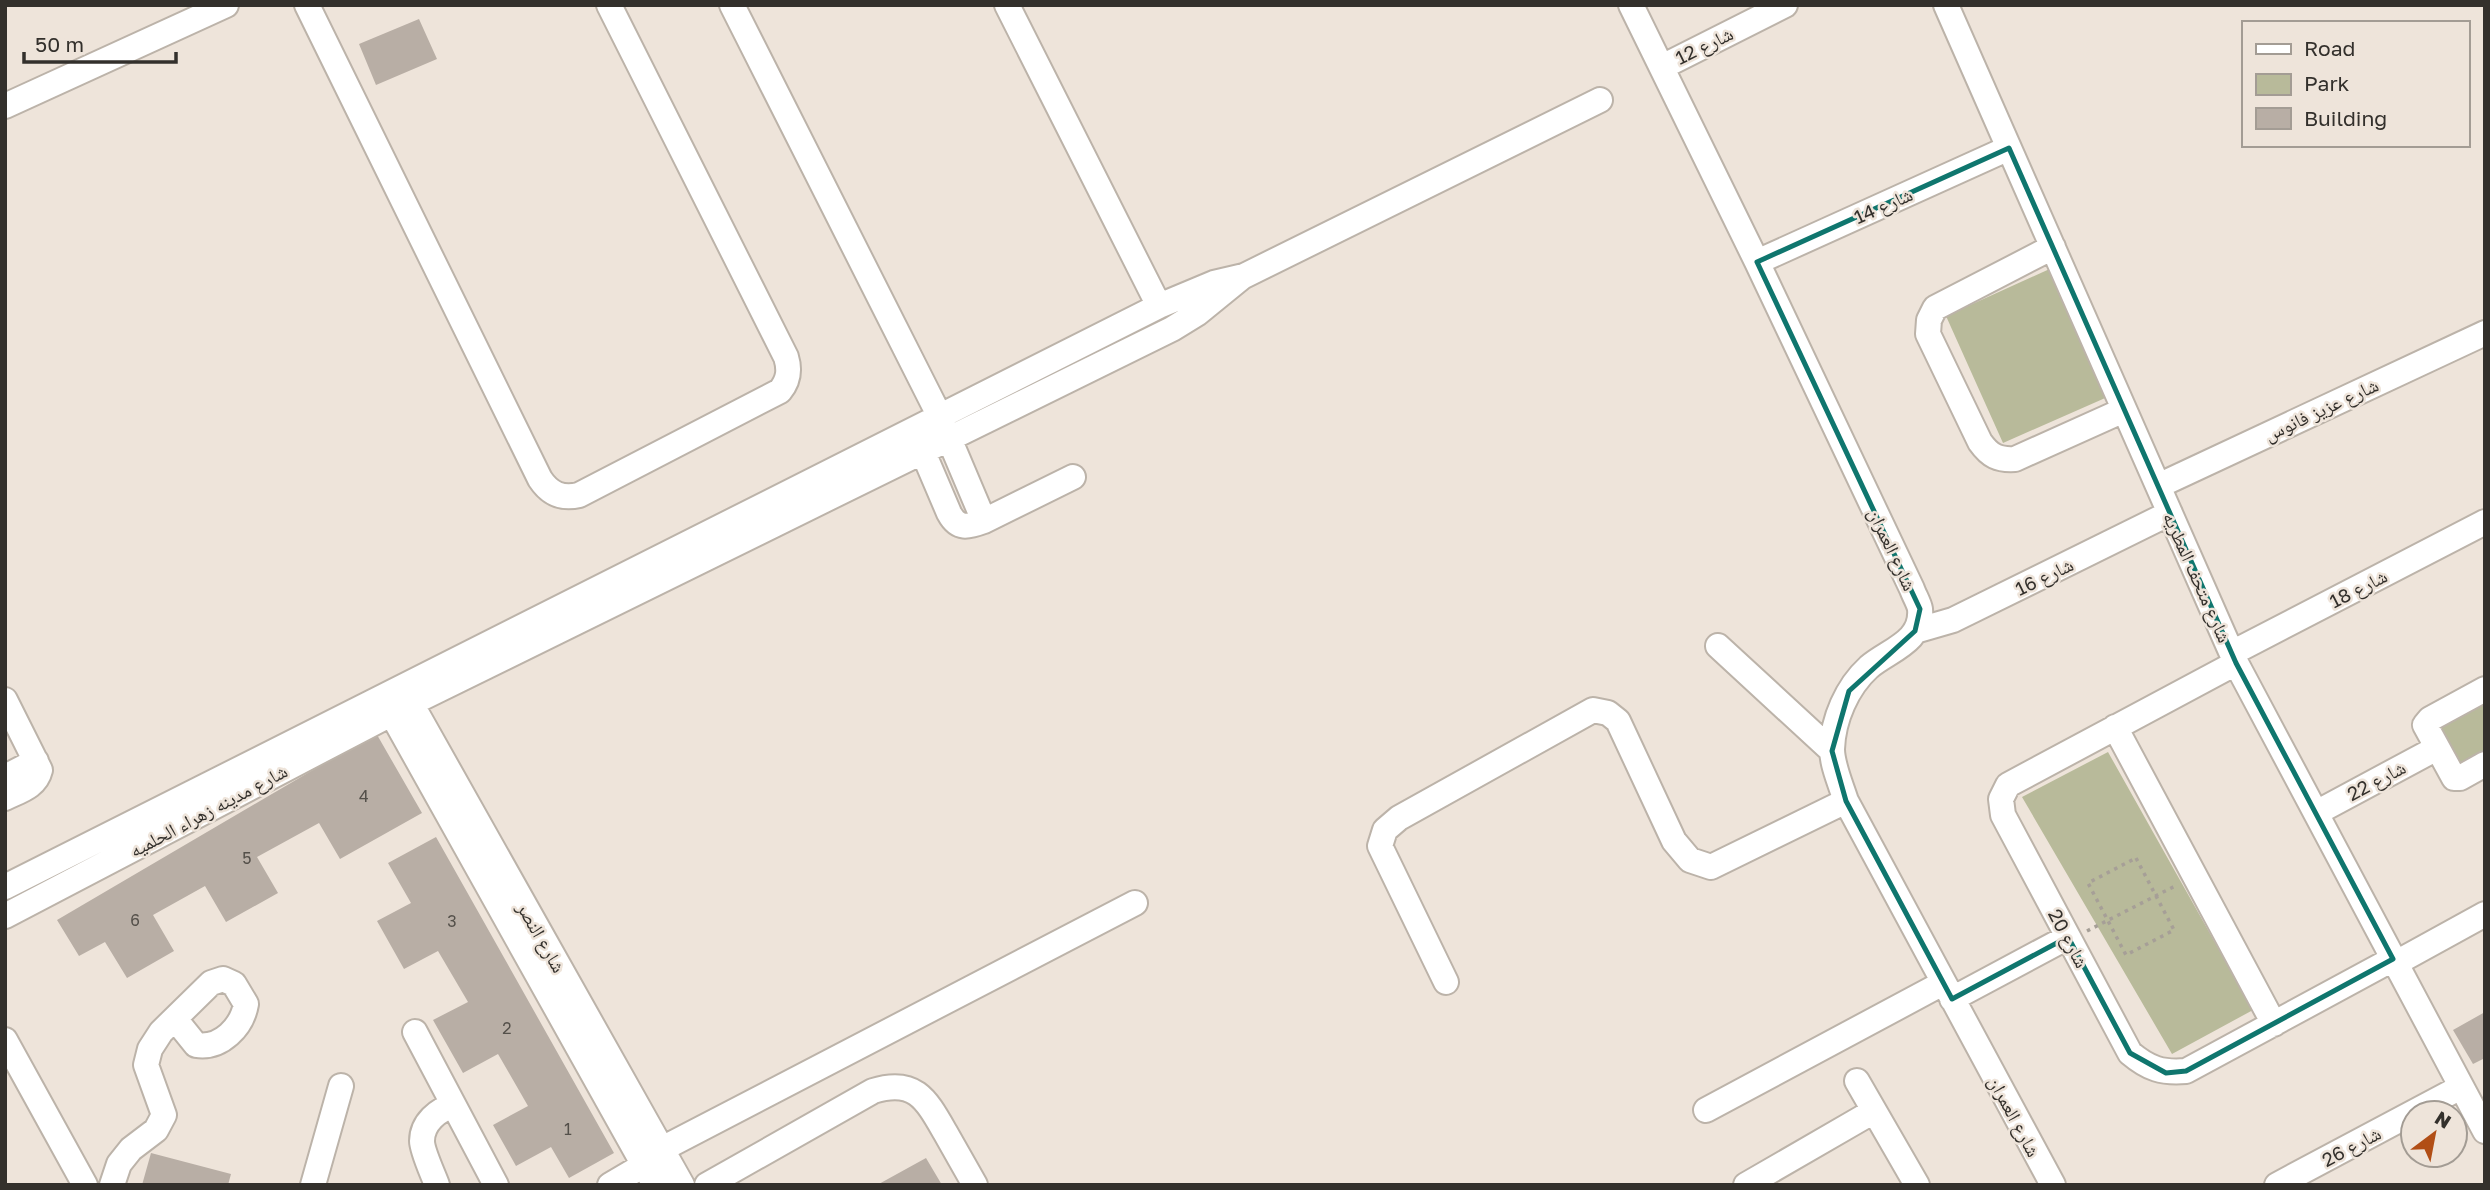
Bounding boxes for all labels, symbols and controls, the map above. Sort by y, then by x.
scale bar [24,21,177,65]
street label: شارع 12 [1671,21,1737,70]
legend [2242,21,2469,147]
text: 50 m [35,31,84,57]
text: Road [2304,35,2355,61]
text: Park [2304,70,2350,96]
text: Building [2304,105,2387,131]
street label: شارع 14 [1850,182,1916,229]
street label: شارع عزيز فانوس [2260,373,2382,446]
street label: شارع العمران [1863,504,1922,594]
street label: شارع متحف المطريه [2158,508,2237,646]
street label: شارع 16 [2011,552,2077,601]
street label: شارع 18 [2325,564,2391,613]
street label: شارع 22 [2343,755,2410,806]
street label: شارع مدينه زهراء الحلميه [125,759,291,862]
house number: 4 [359,786,369,806]
house number: 5 [242,848,252,868]
street label: شارع النصر [511,897,571,977]
street label: شارع 20 [2043,904,2094,972]
house number: 6 [130,910,140,930]
house number: 3 [447,911,457,931]
house number: 2 [502,1018,512,1038]
street label: شارع العمران [1983,1072,2046,1161]
north arrow [2399,1099,2469,1169]
text: N [2431,1106,2455,1133]
house number: 1 [564,1119,572,1139]
street label: شارع 26 [2318,1121,2385,1172]

